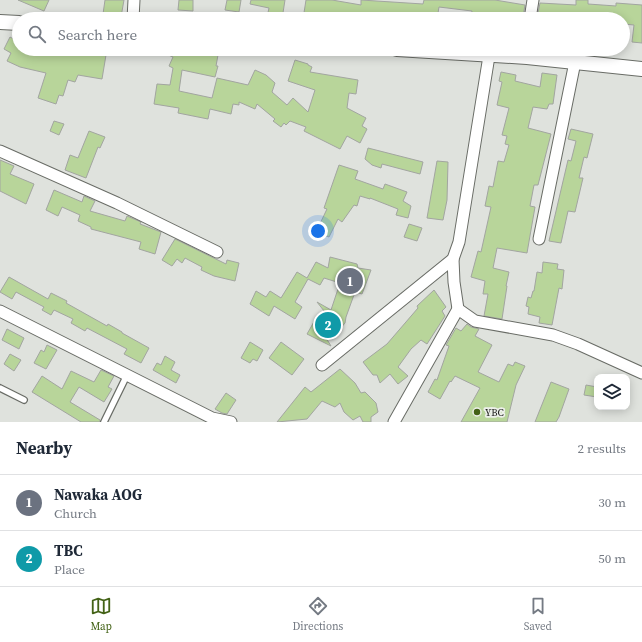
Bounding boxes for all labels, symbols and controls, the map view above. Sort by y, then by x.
search box [12,12,630,56]
icon: search [26,23,48,45]
text: Search here [58,24,137,45]
your location [308,221,328,241]
pin: 1 [337,266,363,296]
pin: 2 [315,310,341,340]
map controls [594,374,630,410]
button: layers [594,374,630,410]
place label: YBC [485,406,504,419]
marker: YBC [472,407,482,417]
text: Nearby [16,436,72,460]
text: 2 results [578,440,626,457]
text: Nawaka AOG [54,484,142,505]
text: 1 [25,494,33,511]
text: 30 m [598,494,626,511]
text: Church [54,505,97,522]
text: TBC [54,540,83,561]
text: 2 [25,550,33,567]
text: 50 m [598,550,626,567]
text: Place [54,561,85,578]
tab: Map [90,595,112,634]
tab: Directions [292,595,343,634]
tab: Saved [524,595,552,634]

